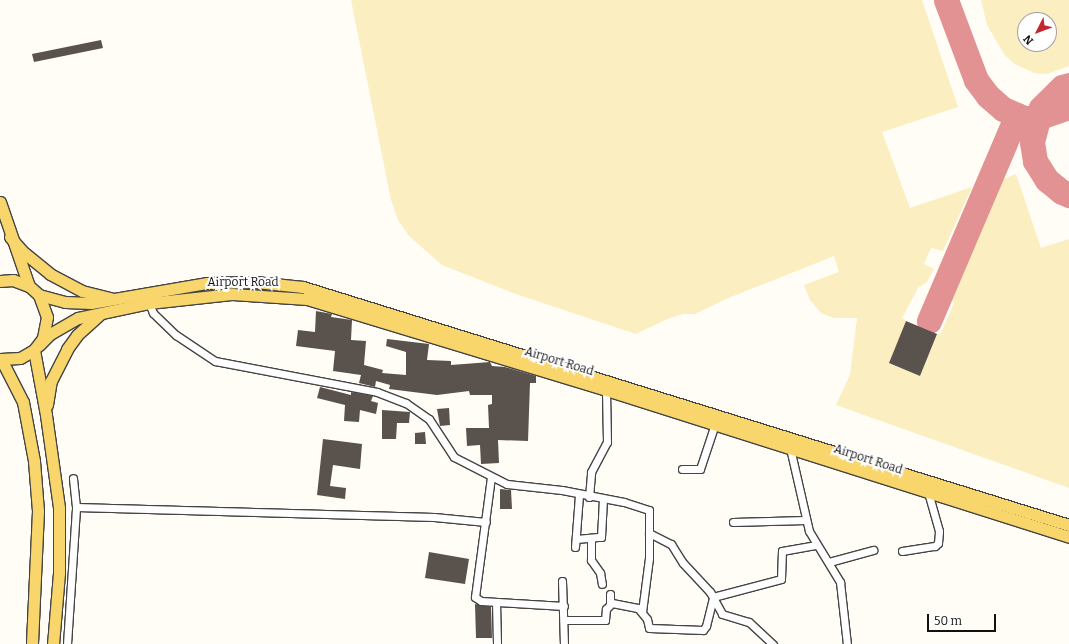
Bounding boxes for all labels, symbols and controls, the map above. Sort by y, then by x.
north arrow [1017,12,1057,52]
text: N [1021,32,1036,47]
street label: Airport Road [207,276,279,290]
street label: Airport Road [523,345,595,379]
street label: Airport Road [832,442,904,478]
scale bar [929,606,998,632]
text: 50 m [934,614,962,628]

